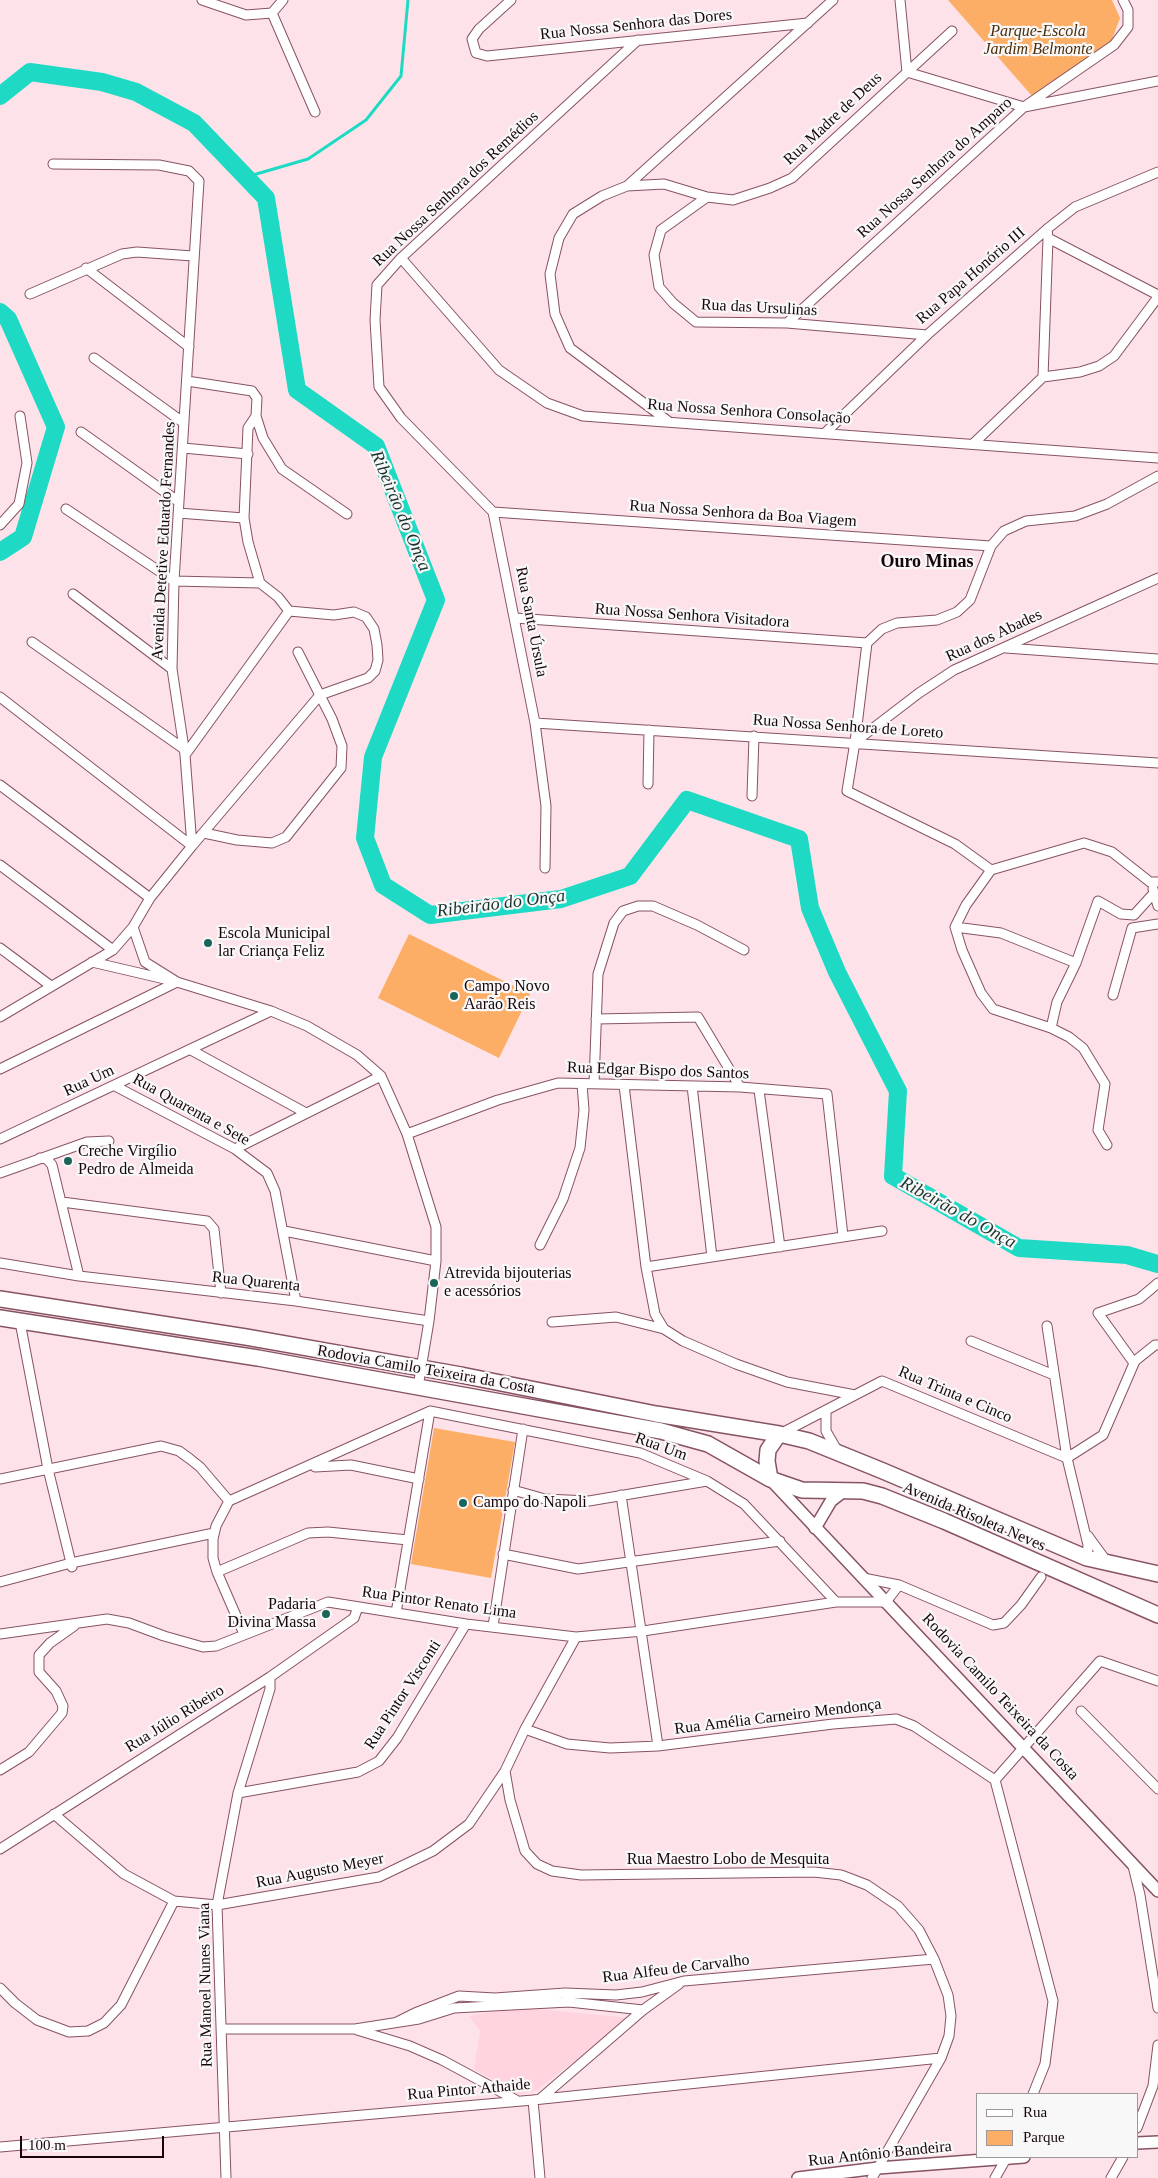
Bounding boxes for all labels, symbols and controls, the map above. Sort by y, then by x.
street label: Rua Nossa Senhora das Dores [539,5,733,45]
park label: Parque-Escola Jardim Belmonte [983,22,1093,60]
street label: Rua Madre de Deus [780,68,886,170]
street label: Rua Nossa Senhora do Amparo [854,93,1016,243]
street label: Rua Nossa Senhora dos Remédios [369,107,543,271]
street label: Rua Papa Honório III [913,223,1029,329]
street label: Rua das Ursulinas [700,295,818,321]
street label: Rua Nossa Senhora Consolação [647,395,851,429]
street label: Avenida Detetive Eduardo Fernandes [148,421,180,661]
water label: Ribeirão do Onça [365,447,435,575]
street label: Rua Nossa Senhora da Boa Viagem [629,496,857,532]
district label: Ouro Minas [880,551,974,573]
street label: Rua Santa Úrsula [511,565,551,679]
street label: Rua Nossa Senhora Visitadora [594,600,790,632]
street label: Rua dos Abades [943,605,1045,667]
street label: Rua Nossa Senhora de Loreto [752,711,944,743]
water label: Ribeirão do Onça [436,885,566,923]
place label: Escola Municipal lar Criança Feliz [218,924,330,962]
marker: Escola Municipal lar Criança Feliz [202,937,214,949]
place label: Campo Novo Aarão Reis [464,977,550,1015]
marker: Campo Novo Aarão Reis [448,990,460,1002]
street label: Rua Edgar Bispo dos Santos [567,1058,749,1084]
street label: Rua Um [61,1061,117,1101]
street label: Rua Quarenta e Sete [129,1070,253,1150]
place label: Creche Virgílio Pedro de Almeida [78,1142,194,1180]
marker: Creche Virgílio Pedro de Almeida [62,1155,74,1167]
water label: Ribeirão do Onça [896,1172,1020,1254]
place label: Atrevida bijouterias e acessórios [444,1264,572,1302]
street label: Rua Quarenta [211,1268,301,1296]
marker: Atrevida bijouterias e acessórios [428,1277,440,1289]
street label: Rodovia Camilo Teixeira da Costa [315,1341,537,1399]
street label: Rua Trinta e Cinco [895,1362,1015,1428]
street label: Rua Um [632,1429,690,1465]
street label: Avenida Risoleta Neves [900,1478,1048,1556]
place label: Campo do Napoli [473,1493,587,1513]
marker: Campo do Napoli [457,1497,469,1509]
street label: Rua Pintor Renato Lima [360,1583,518,1623]
place label: Padaria Divina Massa [228,1595,316,1633]
marker: Padaria Divina Massa [320,1608,332,1620]
street label: Rodovia Camilo Teixeira da Costa [918,1610,1082,1784]
street label: Rua Pintor Visconti [361,1637,445,1753]
street label: Rua Júlio Ribeiro [122,1681,228,1757]
street label: Rua Amélia Carneiro Mendonça [673,1695,883,1739]
street label: Rua Augusto Meyer [254,1849,386,1893]
street label: Rua Maestro Lobo de Mesquita [627,1850,829,1870]
street label: Rua Manoel Nunes Viana [195,1902,217,2068]
street label: Rua Alfeu de Carvalho [601,1950,751,1988]
street label: Rua Pintor Athaide [407,2075,531,2105]
legend [976,2093,1138,2158]
text: Rua [1023,2104,1047,2120]
scale bar [22,2126,166,2158]
text: Parque [1023,2129,1065,2145]
text: 100 m [28,2137,66,2153]
street label: Rua Antônio Bandeira [807,2137,953,2171]

